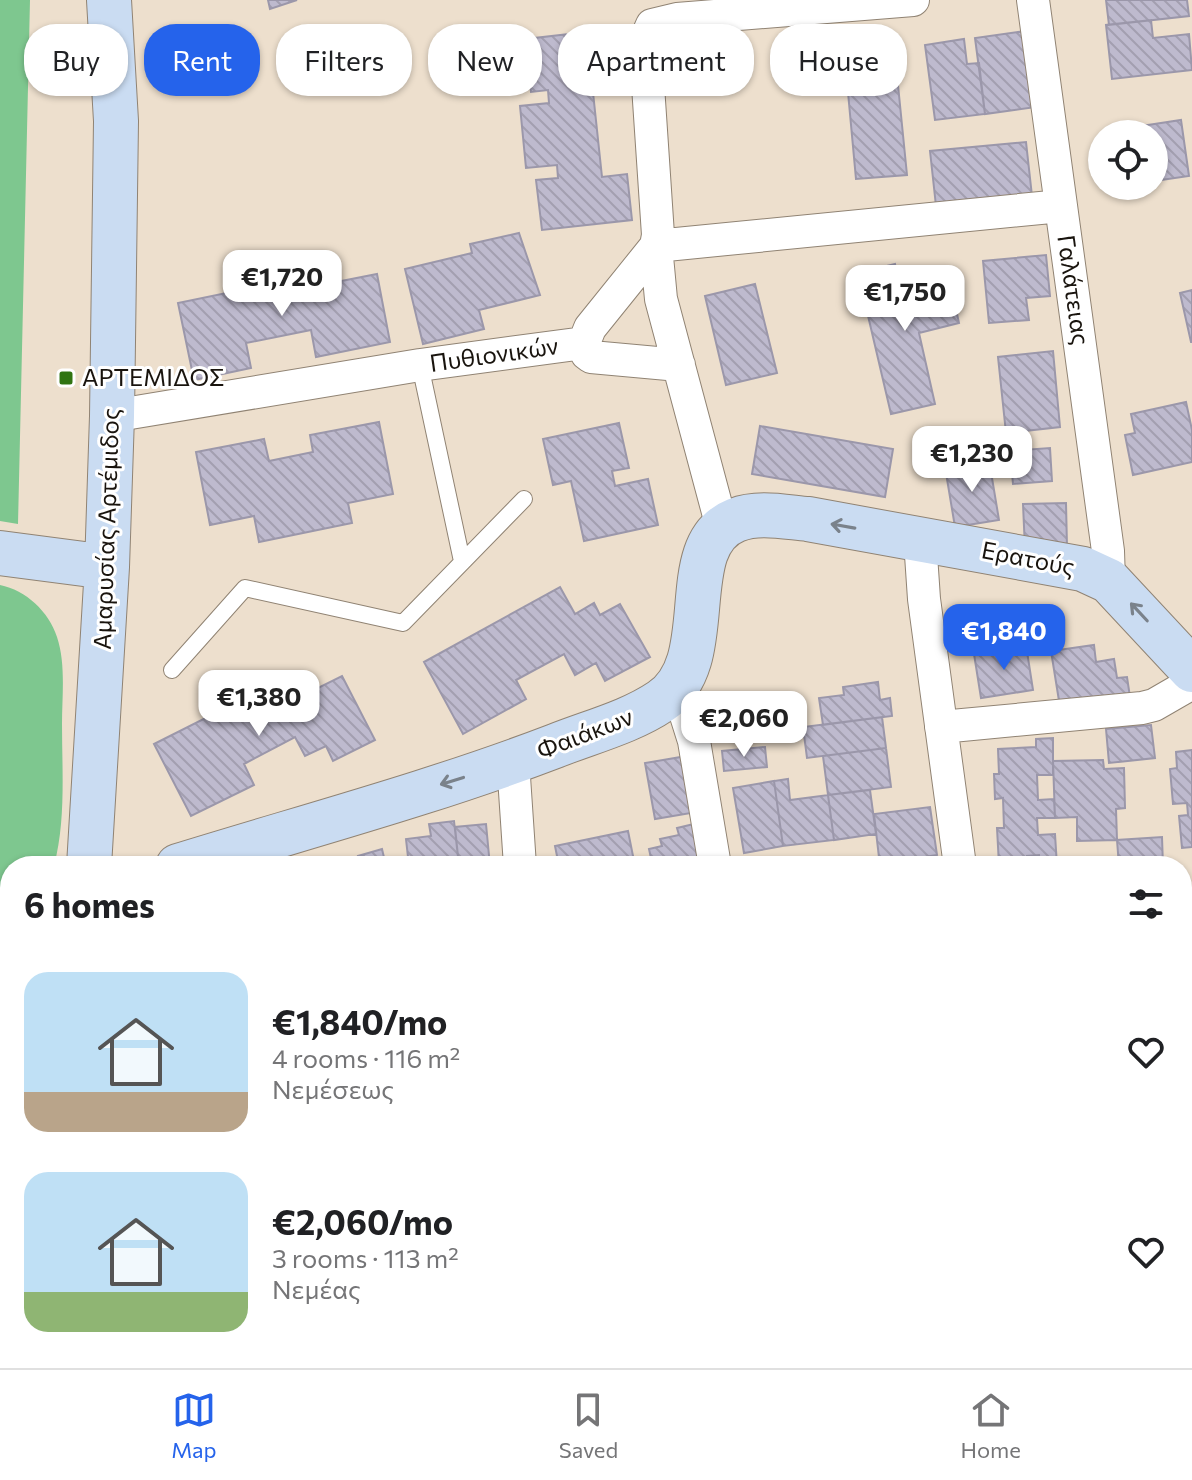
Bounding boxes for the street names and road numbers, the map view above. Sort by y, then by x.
street label: Γαλάτειας [1052,233,1097,347]
street label: Πυθιονικών [428,330,560,377]
street label: Αμαρυσίας Αρτέμιδος [87,408,124,650]
street label: Ερατούς [979,534,1077,581]
street label: Φαιάκων [532,701,637,764]

